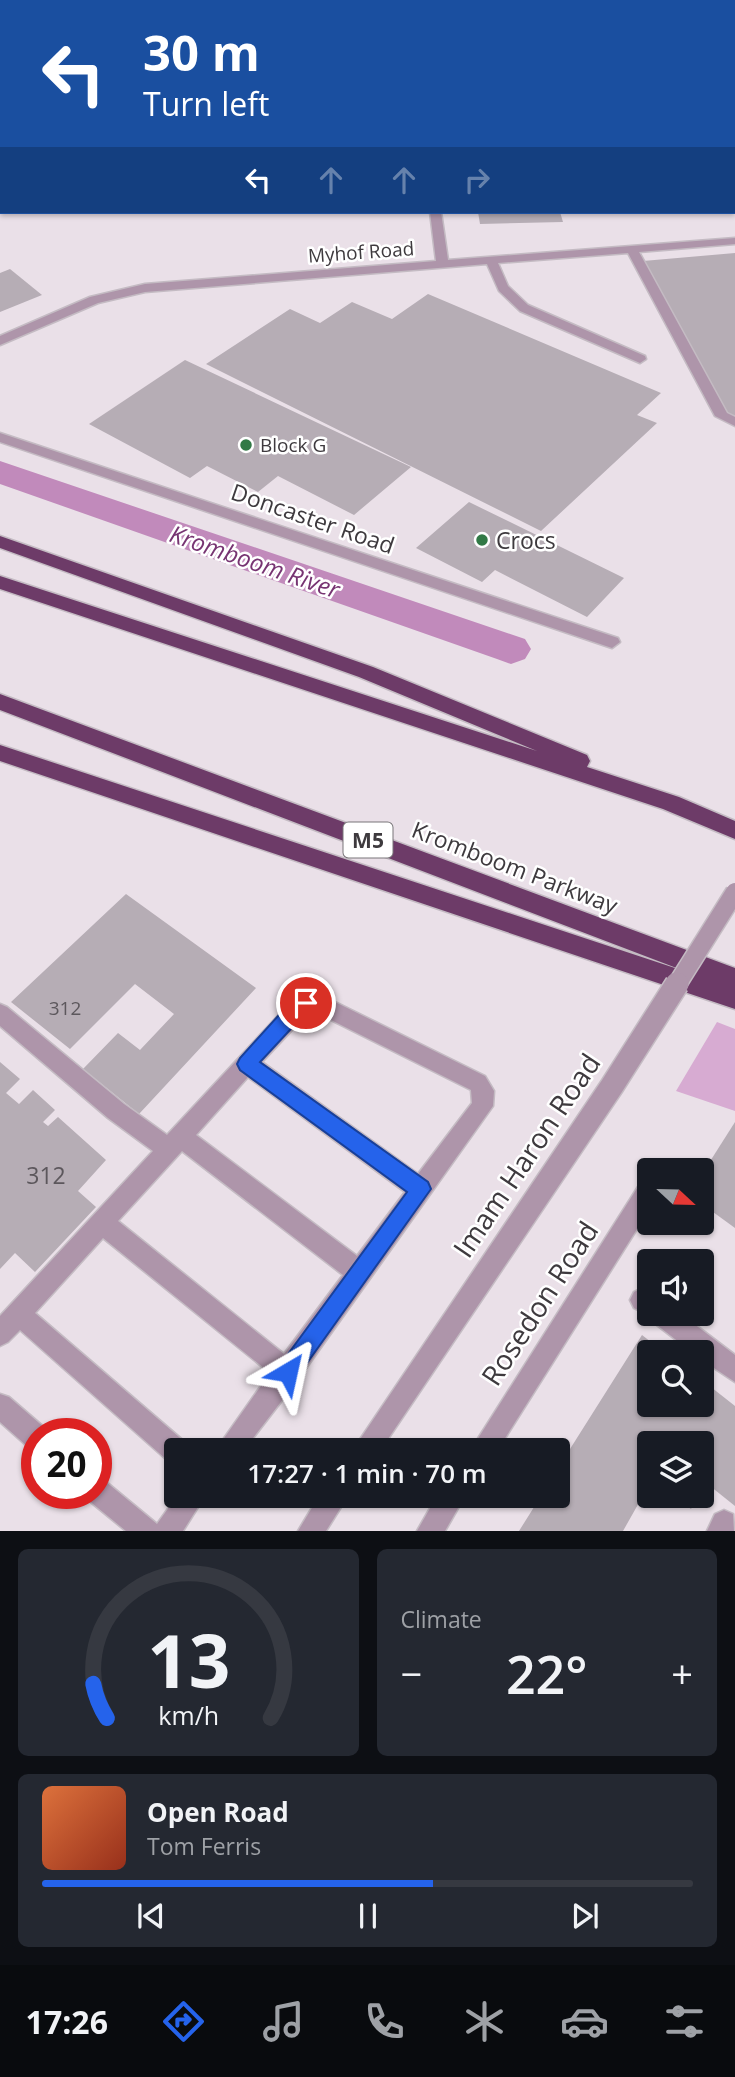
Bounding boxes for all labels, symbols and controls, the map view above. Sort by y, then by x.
text: 30 m [143,19,260,85]
icon: left [28,28,119,119]
text: Turn left [143,82,269,125]
icon: left [239,161,277,199]
icon: ahead [312,161,350,199]
icon: ahead [385,161,423,199]
icon: right [458,161,496,199]
street label: Myhof Road [307,235,415,269]
place label: Block G [260,432,326,458]
marker: Block G [238,437,254,453]
street label: Doncaster Road [227,475,399,561]
water label: Kromboom River [166,516,346,606]
place label: Crocs [496,524,556,556]
marker: Crocs [474,532,490,548]
street label: Kromboom Parkway [408,813,623,921]
road number: M5 [344,822,392,858]
pin [276,973,336,1033]
icon: arrive [287,984,325,1022]
house number: 312 [49,995,81,1021]
street label: Imam Haron Road [444,1046,608,1264]
north arrow [637,1158,714,1236]
map controls [637,1158,714,1508]
house number: 312 [26,1159,66,1191]
street label: Rosedon Road [472,1214,606,1392]
button: sound [637,1249,714,1326]
position arrow [251,1335,325,1409]
button: search [637,1340,714,1417]
speed limit sign: 20 [21,1418,112,1509]
button: layers [637,1431,714,1508]
text: 17:27 · 1 min · 70 m [247,1455,487,1491]
text: Climate [401,1603,482,1635]
text: 13 [147,1611,230,1710]
text: 22° [506,1638,588,1709]
text: − [401,1647,422,1699]
text: + [671,1647,693,1699]
text: km/h [158,1698,219,1732]
text: Open Road [147,1794,289,1830]
text: Tom Ferris [147,1830,261,1862]
icon: previous [132,1897,170,1935]
icon: pause [349,1897,387,1935]
icon: next [566,1897,604,1935]
icon: directions [159,1997,208,2046]
icon: music [259,1997,308,2046]
icon: phone [360,1997,409,2046]
icon: climate [460,1997,509,2046]
icon: car [560,1997,609,2046]
icon: filters [660,1997,709,2046]
text: 17:26 [26,2000,108,2043]

